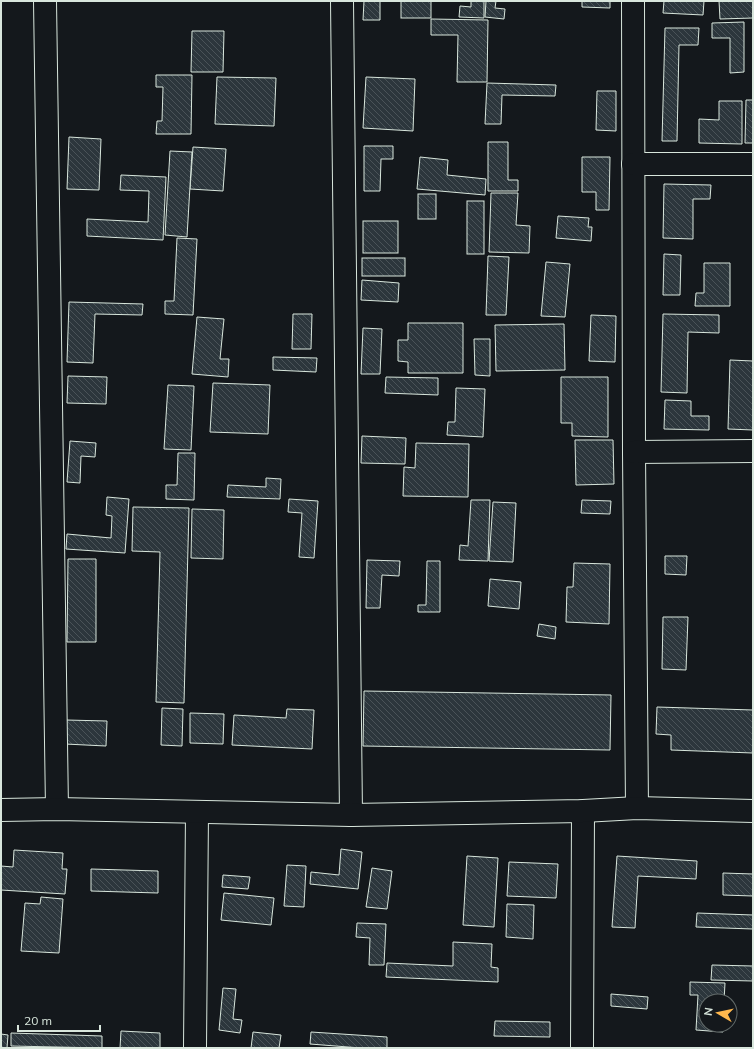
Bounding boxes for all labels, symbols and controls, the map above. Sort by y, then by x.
north arrow [698,993,738,1033]
text: N [701,1006,716,1017]
scale bar [18,1007,100,1033]
text: 20 m [24,1013,52,1028]

